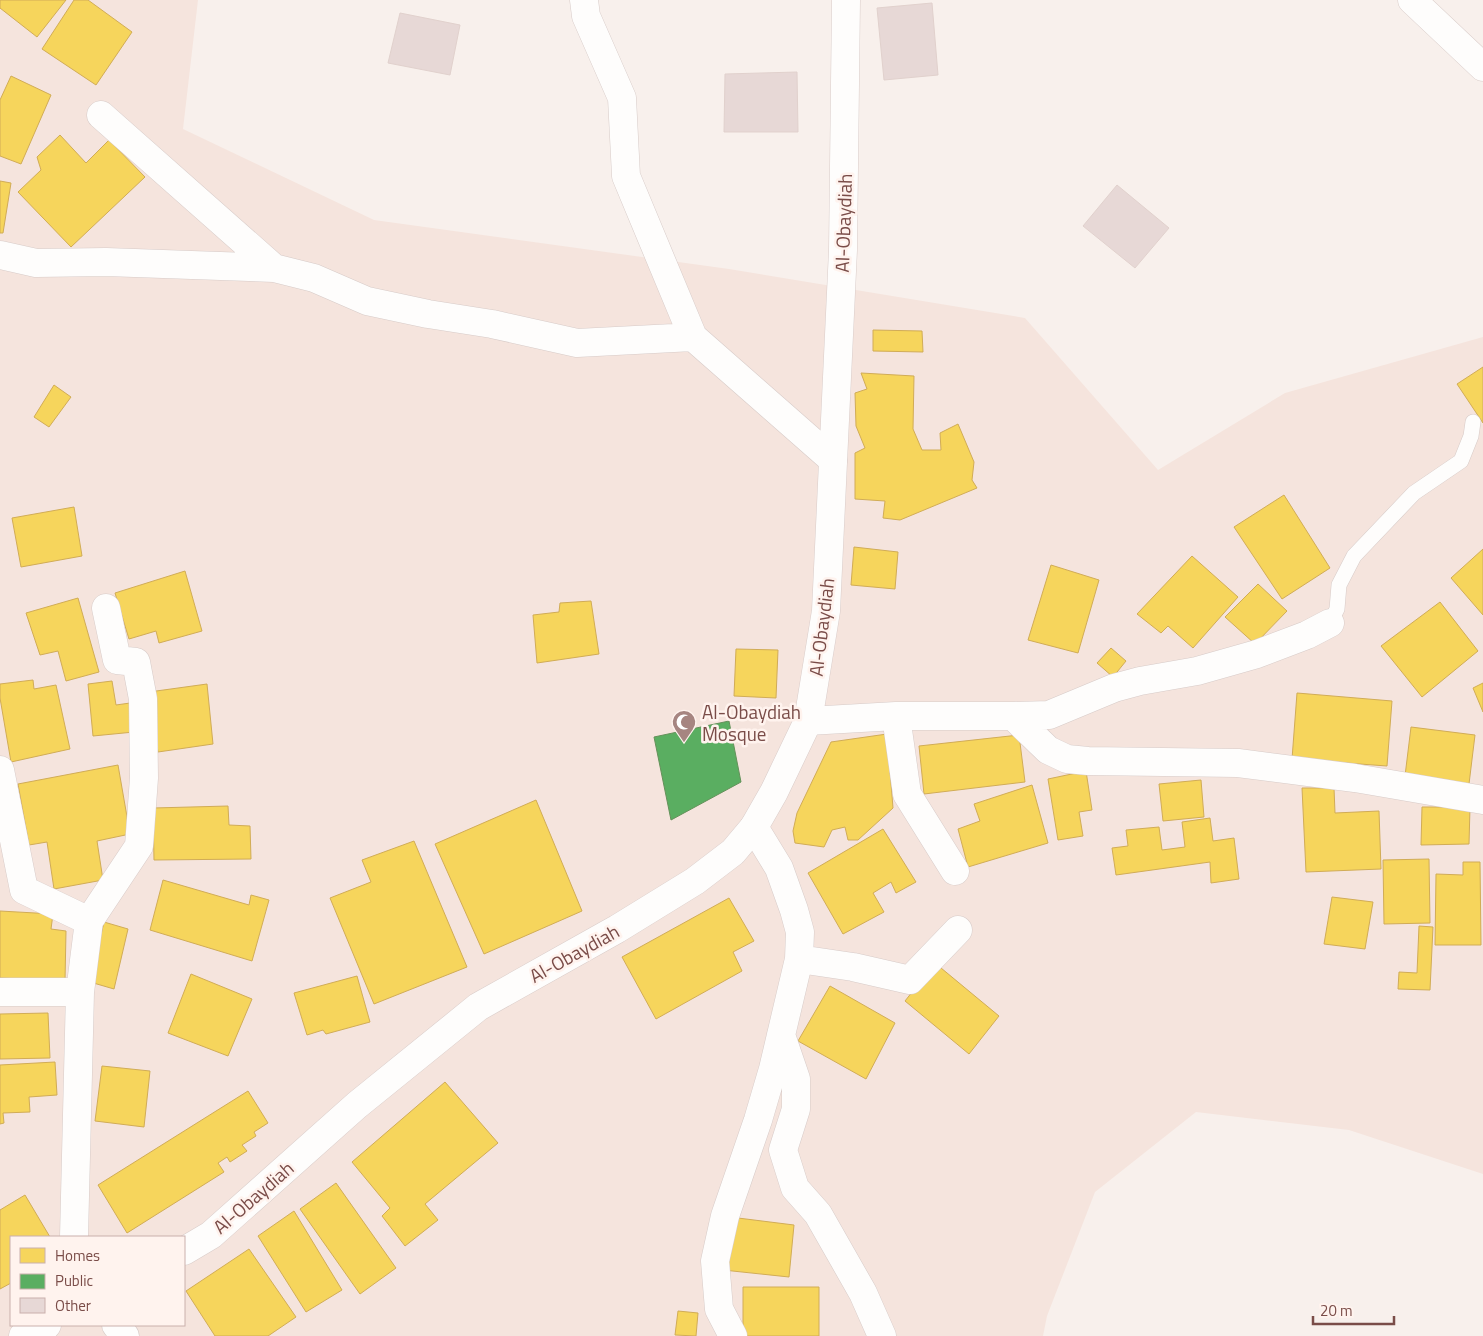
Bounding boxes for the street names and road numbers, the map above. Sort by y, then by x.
street label: Al-Obaydiah [827,173,859,273]
street label: Al-Obaydiah [801,576,841,678]
street label: Al-Obaydiah [524,916,624,990]
street label: Al-Obaydiah [206,1154,300,1240]

